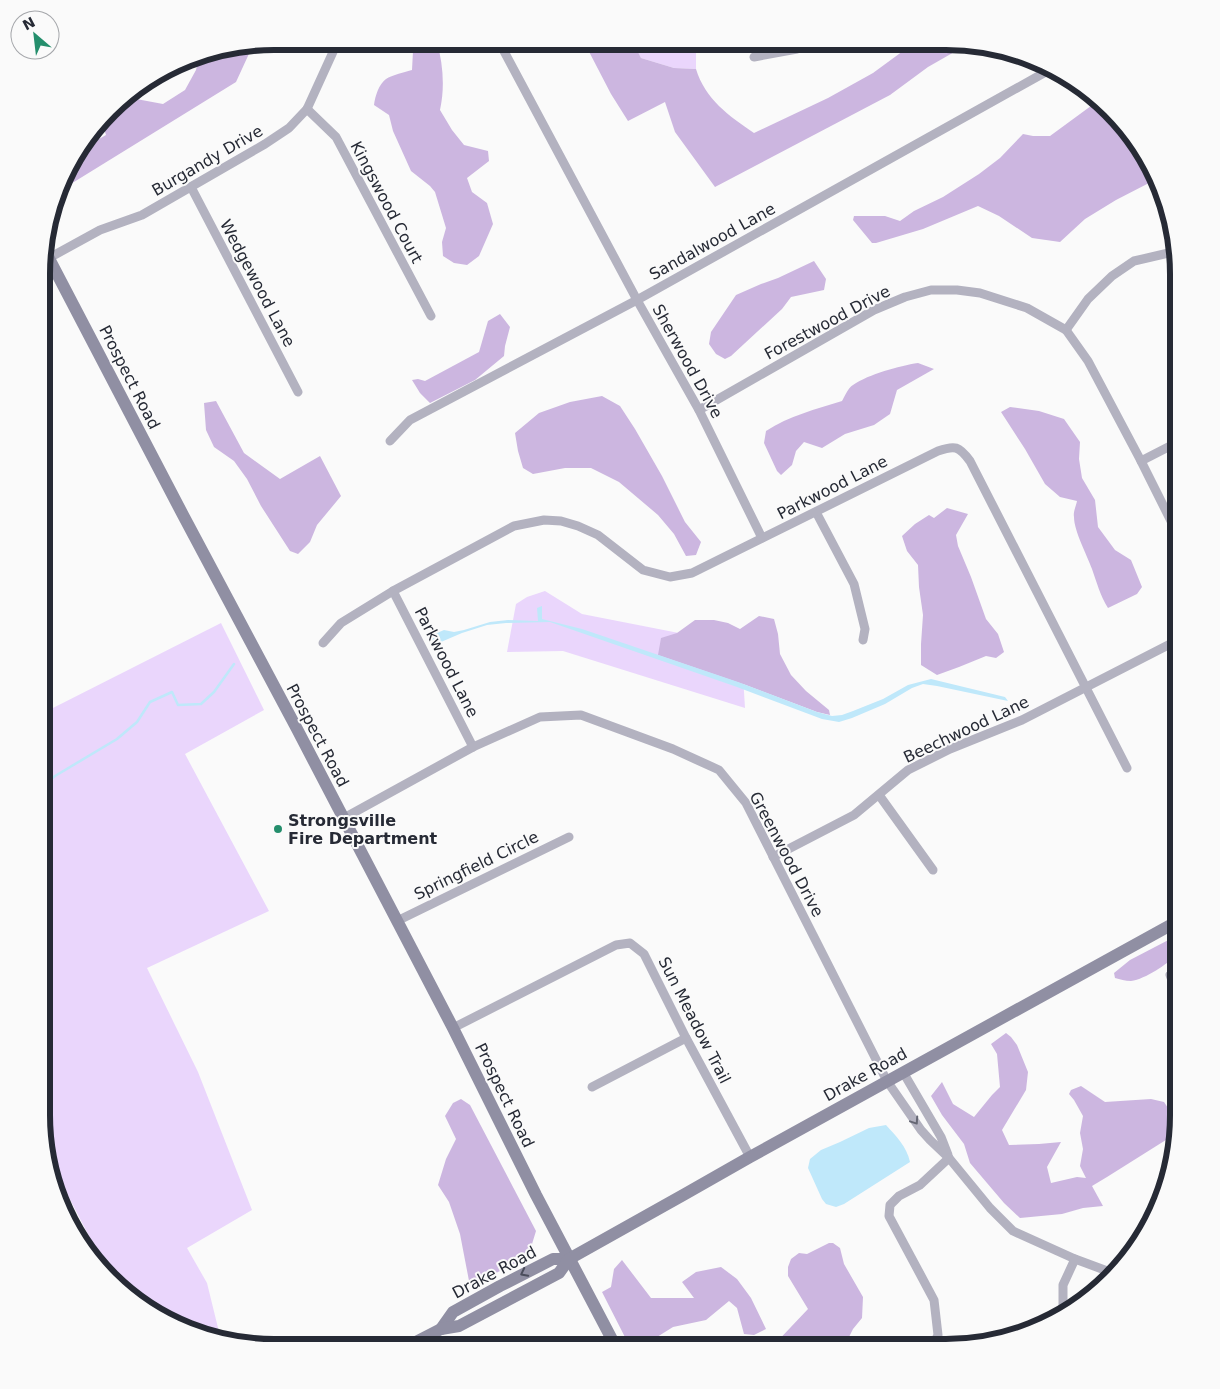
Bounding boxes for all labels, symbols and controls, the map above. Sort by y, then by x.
north arrow [10,10,60,60]
text: N [20,14,38,33]
street label: Burgandy Drive [148,121,266,200]
street label: Kingswood Court [346,138,427,266]
street label: Sandalwood Lane [646,199,779,284]
street label: Wedgewood Lane [216,216,299,350]
street label: Forestwood Drive [761,281,893,364]
street label: Sherwood Drive [648,301,727,422]
street label: Prospect Road [95,322,164,432]
street label: Parkwood Lane [774,451,891,523]
street label: Parkwood Lane [411,604,483,721]
street label: Prospect Road [282,680,353,790]
street label: Beechwood Lane [900,692,1032,767]
street label: Greenwood Drive [746,788,828,920]
place label: Strongsville Fire Department [288,811,438,848]
marker: Strongsville Fire Department [272,823,284,835]
street label: Springfield Circle [411,827,542,904]
street label: Sun Meadow Trail [654,954,735,1087]
street label: Prospect Road [471,1040,538,1151]
street label: Drake Road [820,1044,910,1105]
one-way arrow [909,1115,918,1125]
street label: Drake Road [449,1242,540,1303]
one-way arrow [520,1267,529,1278]

